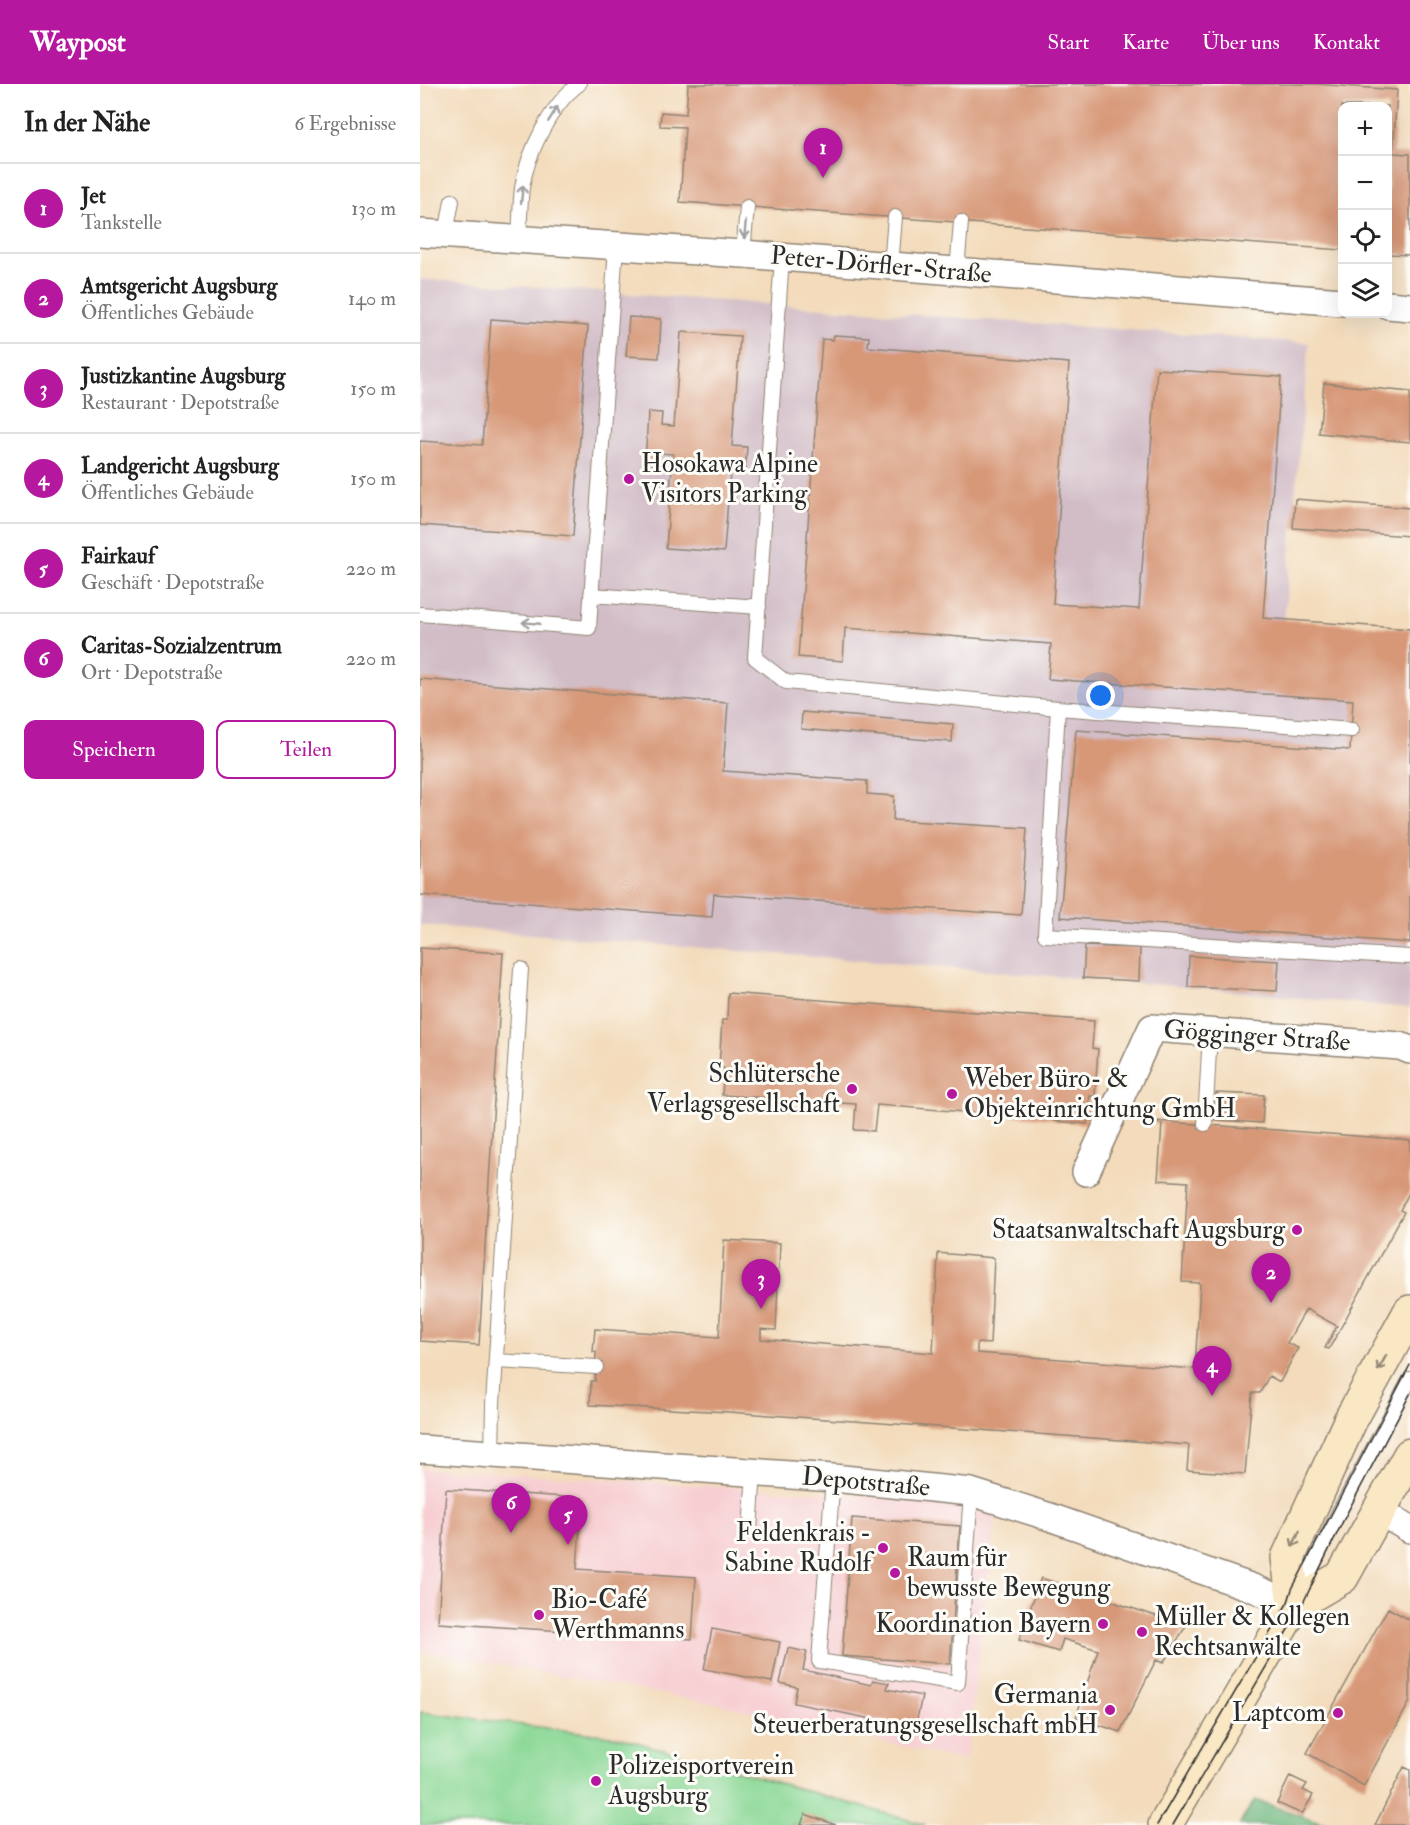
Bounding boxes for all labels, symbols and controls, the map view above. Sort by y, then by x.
text: Waypost [30,25,126,60]
text: Start [1047,29,1089,56]
text: Karte [1122,29,1169,56]
text: Über uns [1202,29,1280,56]
text: Kontakt [1313,29,1380,56]
map controls [1338,102,1392,318]
button: + [1338,102,1392,156]
one-way arrow [547,106,559,123]
text: In der Nähe [24,107,150,139]
text: 6 Ergebnisse [294,111,396,136]
pin: 1 [804,128,842,178]
button: − [1338,156,1392,210]
text: Jet [81,182,106,210]
one-way arrow [517,184,528,204]
text: 1 [40,196,47,221]
text: 130 m [351,196,396,221]
text: Tankstelle [81,210,162,235]
button: locate [1338,210,1392,264]
one-way arrow [739,220,750,240]
street label: Peter-Dörfler-Straße [769,239,993,291]
button: layers [1338,264,1392,318]
text: Amtsgericht Augsburg [81,272,277,300]
text: 2 [38,286,49,311]
text: 140 m [348,286,396,311]
text: Öffentliches Gebäude [81,300,254,325]
text: Justizkantine Augsburg [81,362,285,390]
text: 3 [40,376,47,401]
text: 150 m [350,376,396,401]
text: Restaurant · Depotstraße [81,390,279,415]
place label: Hosokawa Alpine Visitors Parking [641,448,818,510]
text: Landgericht Augsburg [81,452,279,480]
text: 4 [38,466,49,491]
text: 150 m [350,466,396,491]
marker: Hosokawa Alpine Visitors Parking [622,472,636,486]
text: Öffentliches Gebäude [81,480,254,505]
text: Fairkauf [81,542,155,570]
text: 5 [39,556,48,581]
text: 220 m [346,556,396,581]
text: Geschäft · Depotstraße [81,570,264,595]
one-way arrow [521,617,541,628]
text: Caritas-Sozialzentrum [81,632,282,660]
text: 6 [38,646,49,671]
text: 220 m [346,646,396,671]
text: Ort · Depotstraße [81,660,223,685]
your location [1086,681,1115,710]
button: Speichern [24,720,204,779]
button: Teilen [216,720,396,779]
street label: Gögginger Straße [1162,1014,1352,1059]
place label: Schlütersche Verlagsgesellschaft [647,1058,840,1120]
place label: Weber Büro- & Objekteinrichtung GmbH [963,1063,1236,1125]
marker: Schlütersche Verlagsgesellschaft [845,1082,859,1096]
marker: Weber Büro- & Objekteinrichtung GmbH [945,1087,959,1101]
place label: Staatsanwaltschaft Augsburg [992,1214,1286,1246]
marker: Staatsanwaltschaft Augsburg [1290,1223,1304,1237]
pin: 2 [1252,1254,1290,1303]
pin: 3 [742,1260,780,1309]
pin: 4 [1192,1346,1232,1396]
one-way arrow [1375,1354,1387,1371]
street label: Depotstraße [800,1460,932,1505]
pin: 6 [492,1484,530,1533]
pin: 5 [548,1496,588,1545]
place label: Feldenkrais - Sabine Rudolf [724,1517,875,1579]
one-way arrow [1290,1529,1302,1547]
marker: Feldenkrais - Sabine Rudolf [876,1541,890,1555]
place label: Raum für bewusste Bewegung [907,1542,1111,1604]
marker: Raum für bewusste Bewegung [888,1566,902,1580]
place label: Bio-Café Werthmanns [550,1584,684,1646]
place label: Müller & Kollegen Rechtsanwälte [1154,1601,1350,1663]
marker: Bio-Café Werthmanns [532,1608,546,1622]
place label: Koordination Bayern [876,1608,1091,1640]
marker: Koordination Bayern [1096,1617,1110,1631]
marker: Müller & Kollegen Rechtsanwälte [1135,1625,1149,1639]
place label: Germania Steuerberatungsgesellschaft mbH [753,1679,1098,1741]
place label: Laptcom [1232,1697,1326,1730]
marker: Germania Steuerberatungsgesellschaft mbH [1103,1703,1117,1717]
marker: Laptcom [1331,1706,1345,1720]
place label: Polizeisportverein Augsburg [607,1750,794,1812]
marker: Polizeisportverein Augsburg [589,1774,603,1788]

